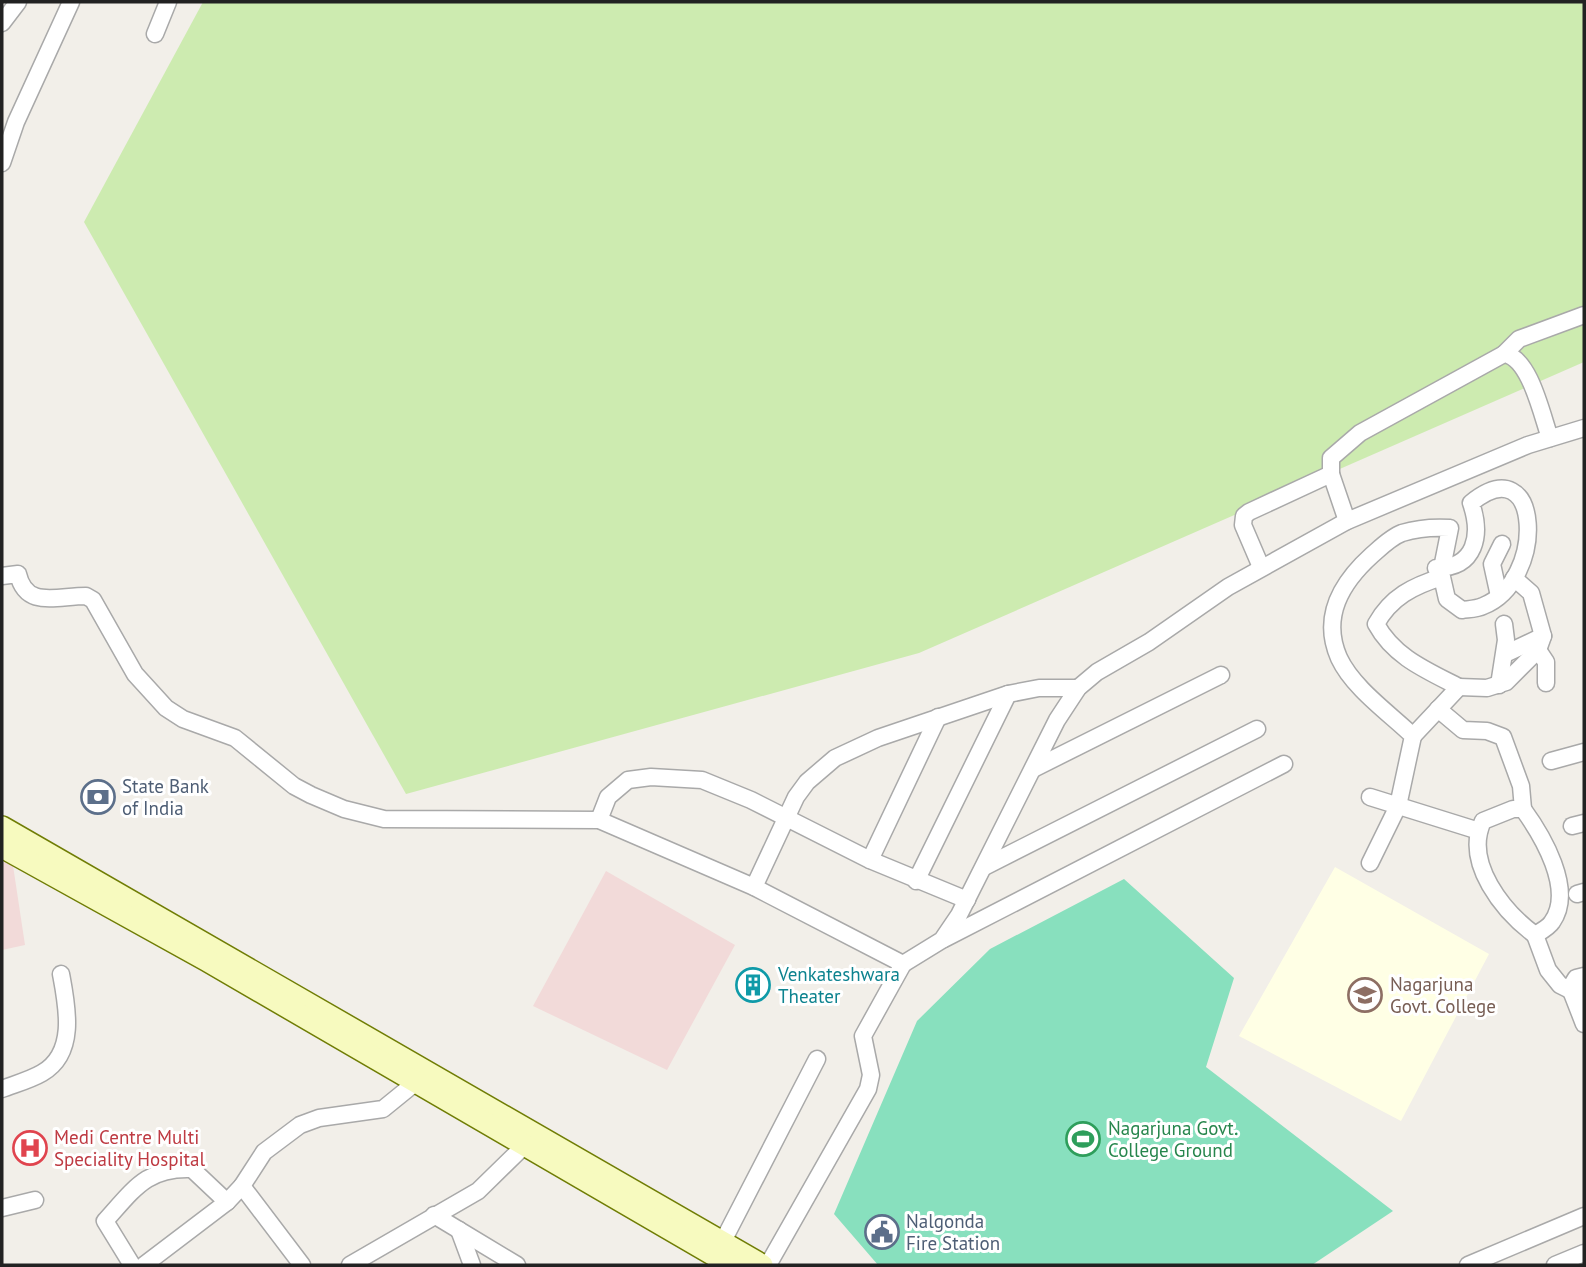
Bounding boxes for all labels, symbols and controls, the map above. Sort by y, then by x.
place label: State Bank of India [122,774,209,820]
bank icon: State Bank of India [79,778,117,816]
place label: Venkateshwara Theater [777,962,900,1008]
building icon: Venkateshwara Theater [734,966,772,1004]
place label: Nagarjuna Govt. College [1390,972,1496,1018]
school or university icon: Nagarjuna Govt. College [1346,976,1384,1014]
place label: Nagarjuna Govt. College Ground [1108,1116,1238,1162]
sports icon: Nagarjuna Govt. College Ground [1064,1120,1102,1158]
place label: Medi Centre Multi Speciality Hospital [54,1125,205,1171]
hospital icon: Medi Centre Multi Speciality Hospital [11,1129,49,1167]
place label: Nalgonda Fire Station [906,1209,1000,1255]
public building icon: Nalgonda Fire Station [863,1213,901,1251]

